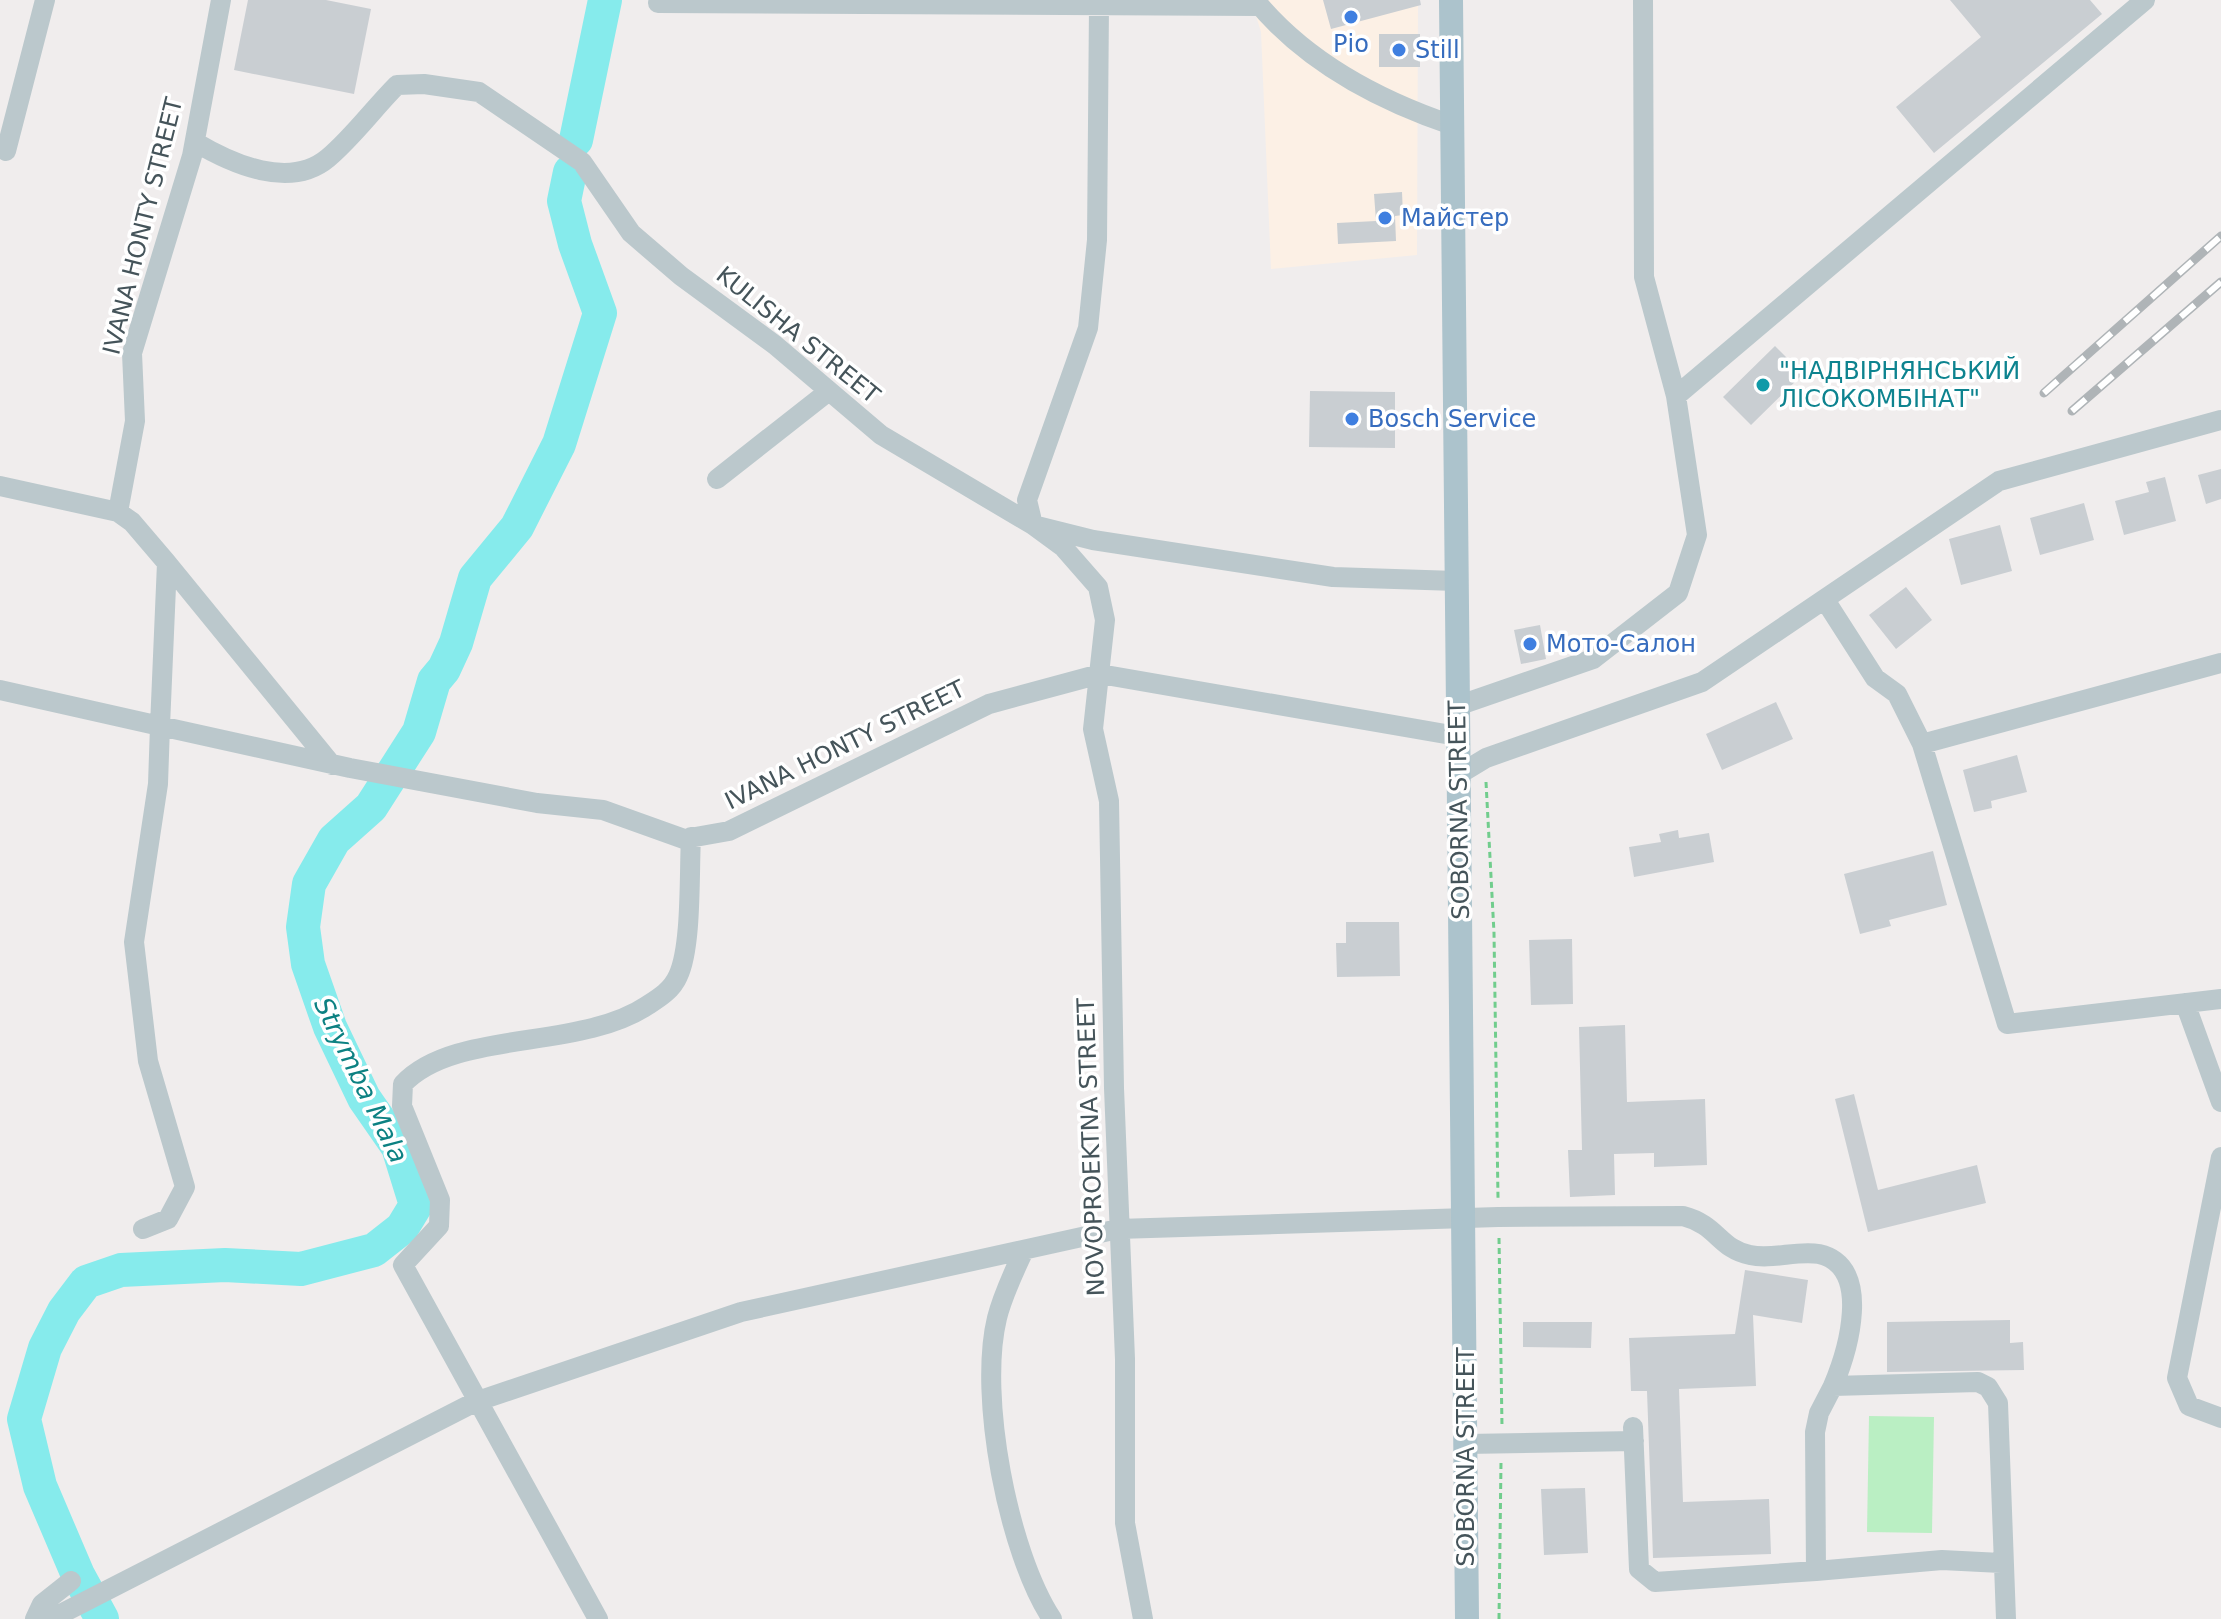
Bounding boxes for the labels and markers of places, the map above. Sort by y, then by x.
marker: Ріо [1342,8,1360,26]
place label: Ріо [1333,30,1369,58]
place label: Still [1415,36,1460,64]
marker: Still [1390,41,1408,59]
place label: Майстер [1401,204,1509,232]
marker: Майстер [1376,209,1394,227]
place label: "НАДВІРНЯНСЬКИЙ ЛІСОКОМБІНАТ" [1779,356,2020,413]
marker: "НАДВІРНЯНСЬКИЙ ЛІСОКОМБІНАТ" [1754,376,1772,394]
place label: Bosch Service [1368,405,1536,433]
marker: Bosch Service [1343,410,1361,428]
place label: Мото-Салон [1546,630,1696,658]
marker: Мото-Салон [1521,635,1539,653]

